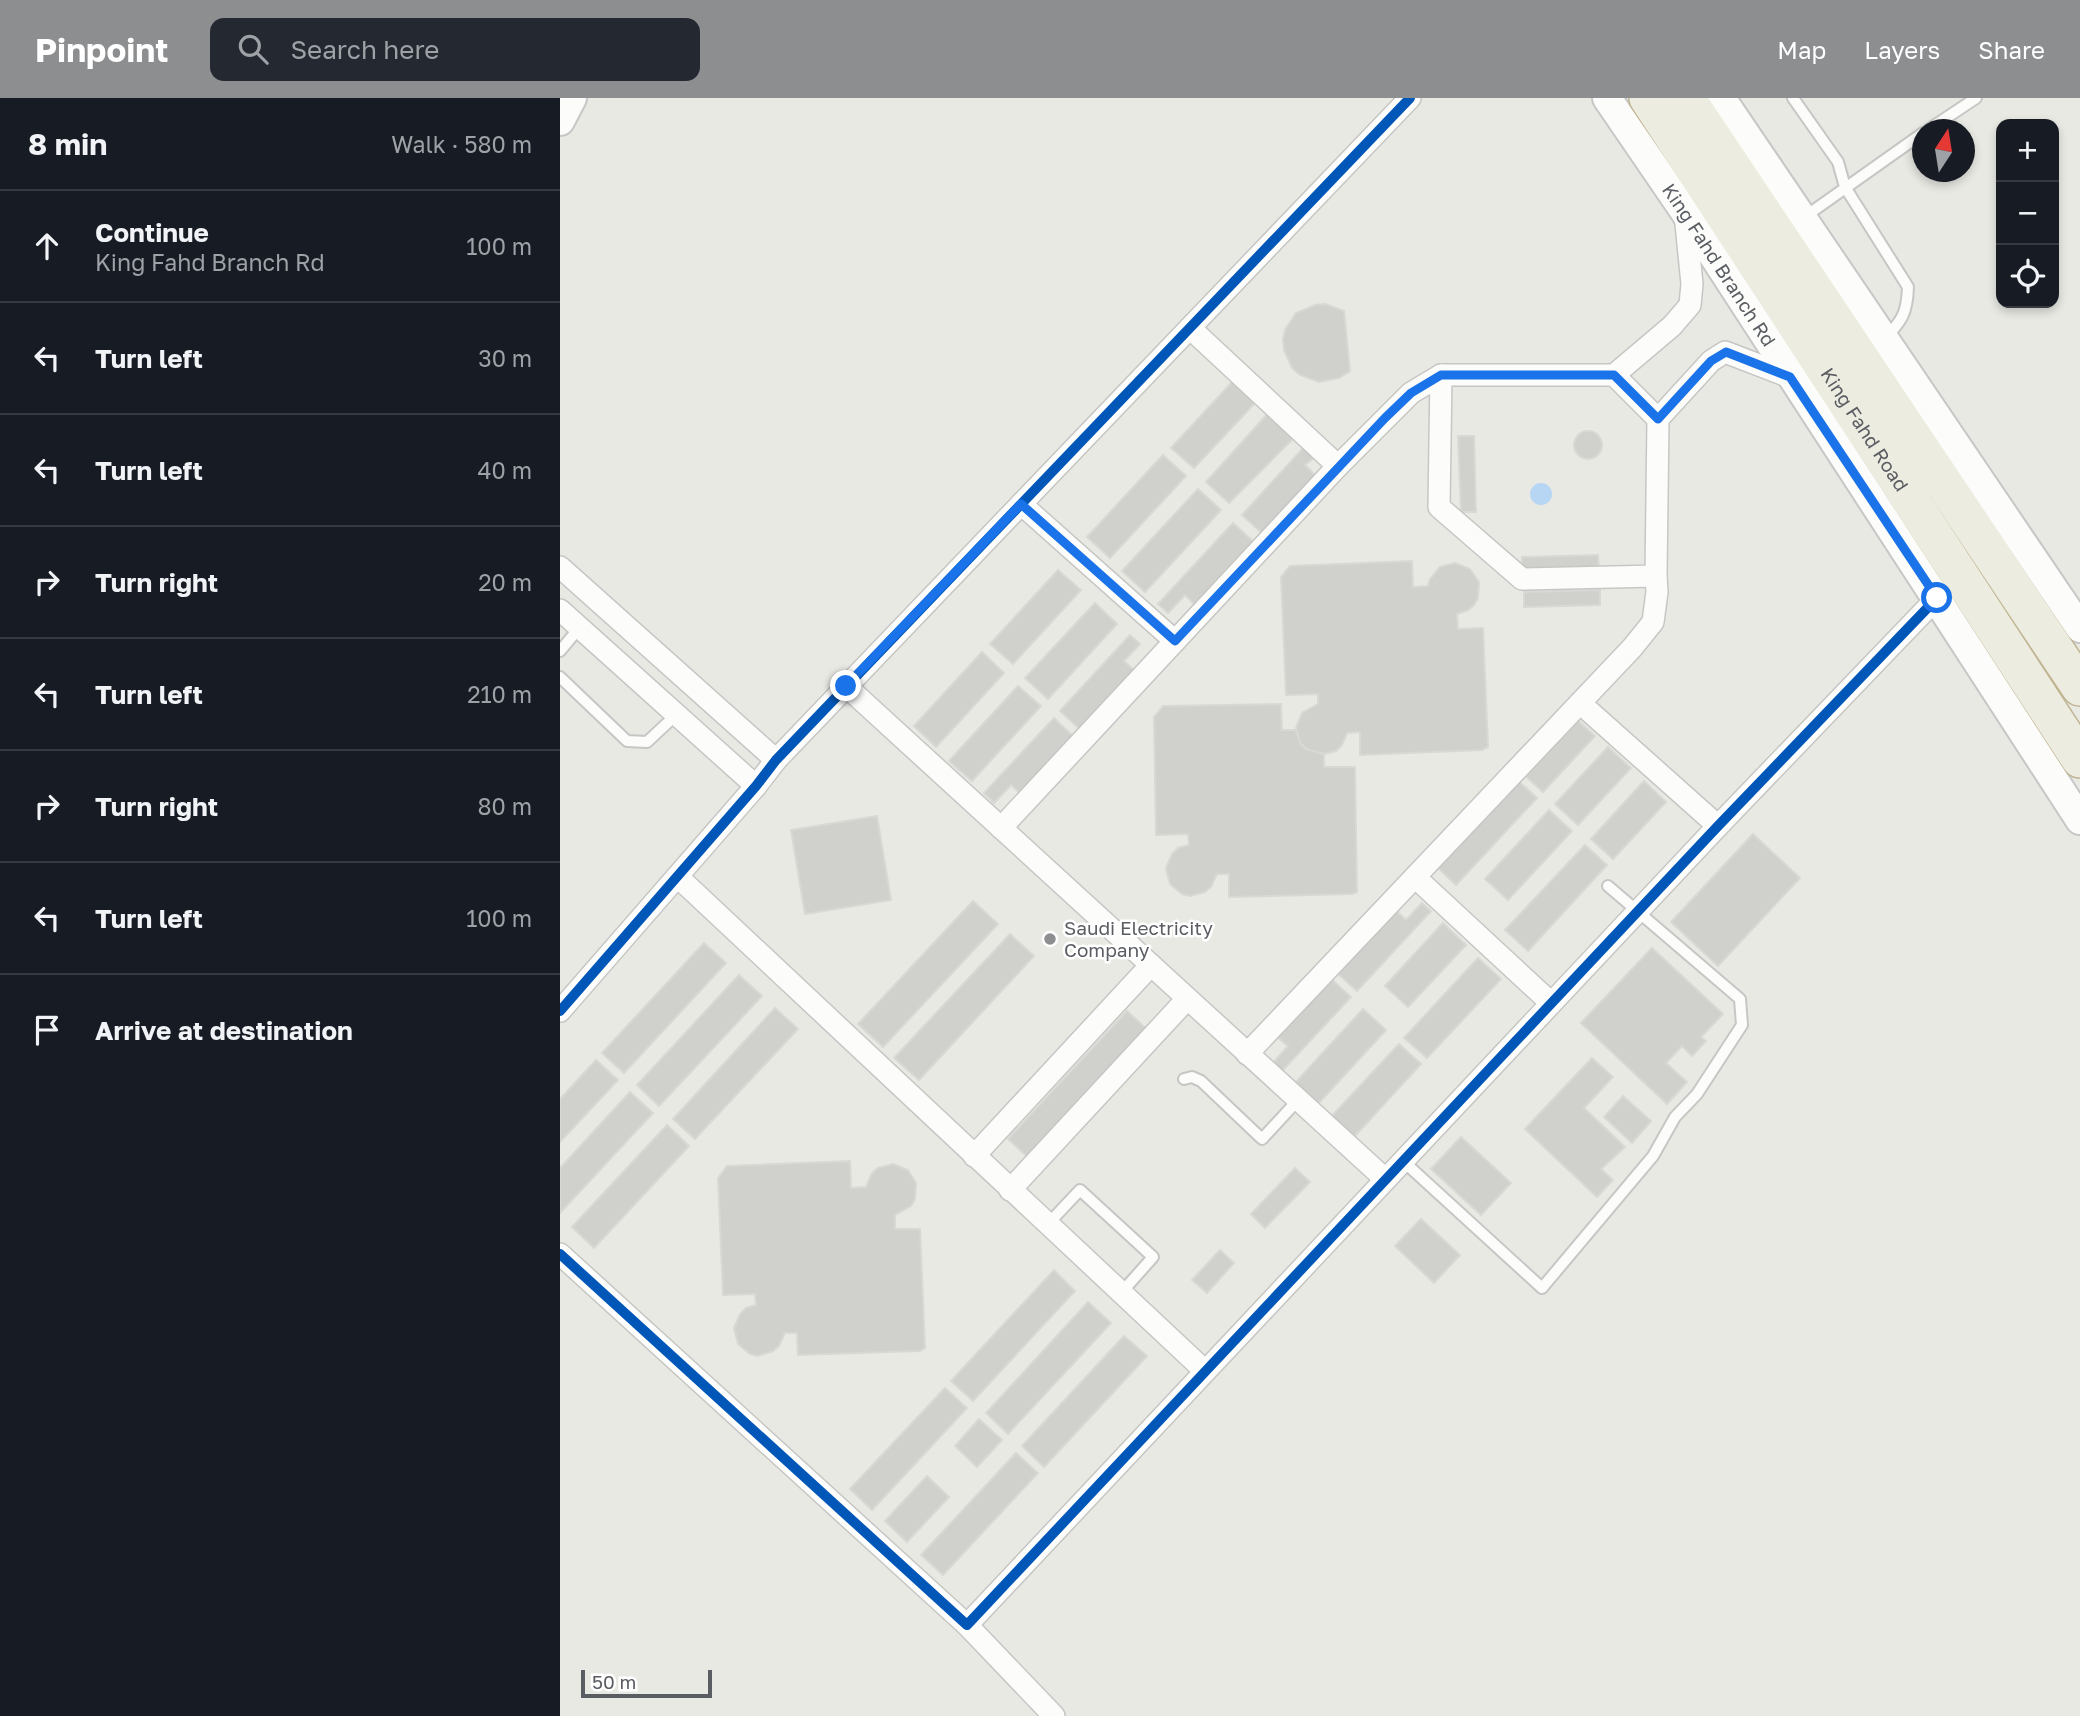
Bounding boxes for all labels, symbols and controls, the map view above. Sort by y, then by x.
search box [210,18,700,81]
text: Pinpoint [35,30,168,69]
icon: search [234,30,272,68]
text: Search here [290,34,439,65]
text: Map [1777,35,1826,64]
text: Layers [1864,35,1940,64]
text: Share [1978,35,2045,64]
north arrow [1912,119,1975,182]
map controls [1996,119,2059,308]
button: + [1996,119,2059,182]
text: 8 min [28,126,107,162]
text: Walk · 580 m [391,130,532,158]
street label: King Fahd Branch Rd [1658,179,1781,350]
button: − [1996,182,2059,245]
text: Continue [95,217,209,248]
icon: ahead [28,227,66,265]
text: 100 m [466,232,532,260]
button: locate [1996,245,2059,308]
text: King Fahd Branch Rd [95,248,325,276]
icon: left [28,339,66,377]
text: Turn left [95,343,203,374]
text: 30 m [478,344,532,372]
street label: King Fahd Road [1816,363,1914,495]
icon: left [28,451,66,489]
text: Turn left [95,455,203,486]
text: 40 m [478,456,532,484]
icon: right [28,563,66,601]
text: Turn right [95,567,218,598]
text: 20 m [478,568,532,596]
route start [1921,582,1952,613]
route end [830,670,861,701]
icon: left [28,675,66,713]
text: Turn left [95,679,203,710]
text: 210 m [467,680,532,708]
icon: right [28,787,66,825]
text: Turn right [95,791,218,822]
text: 80 m [478,792,532,820]
icon: left [28,899,66,937]
text: Turn left [95,903,203,934]
text: 100 m [466,904,532,932]
place label: Saudi Electricity Company [1064,916,1213,961]
marker: Saudi Electricity Company [1042,931,1058,947]
icon: arrive [28,1011,66,1049]
text: Arrive at destination [95,1015,353,1046]
scale bar [581,1667,712,1699]
text: 50 m [592,1670,636,1693]

